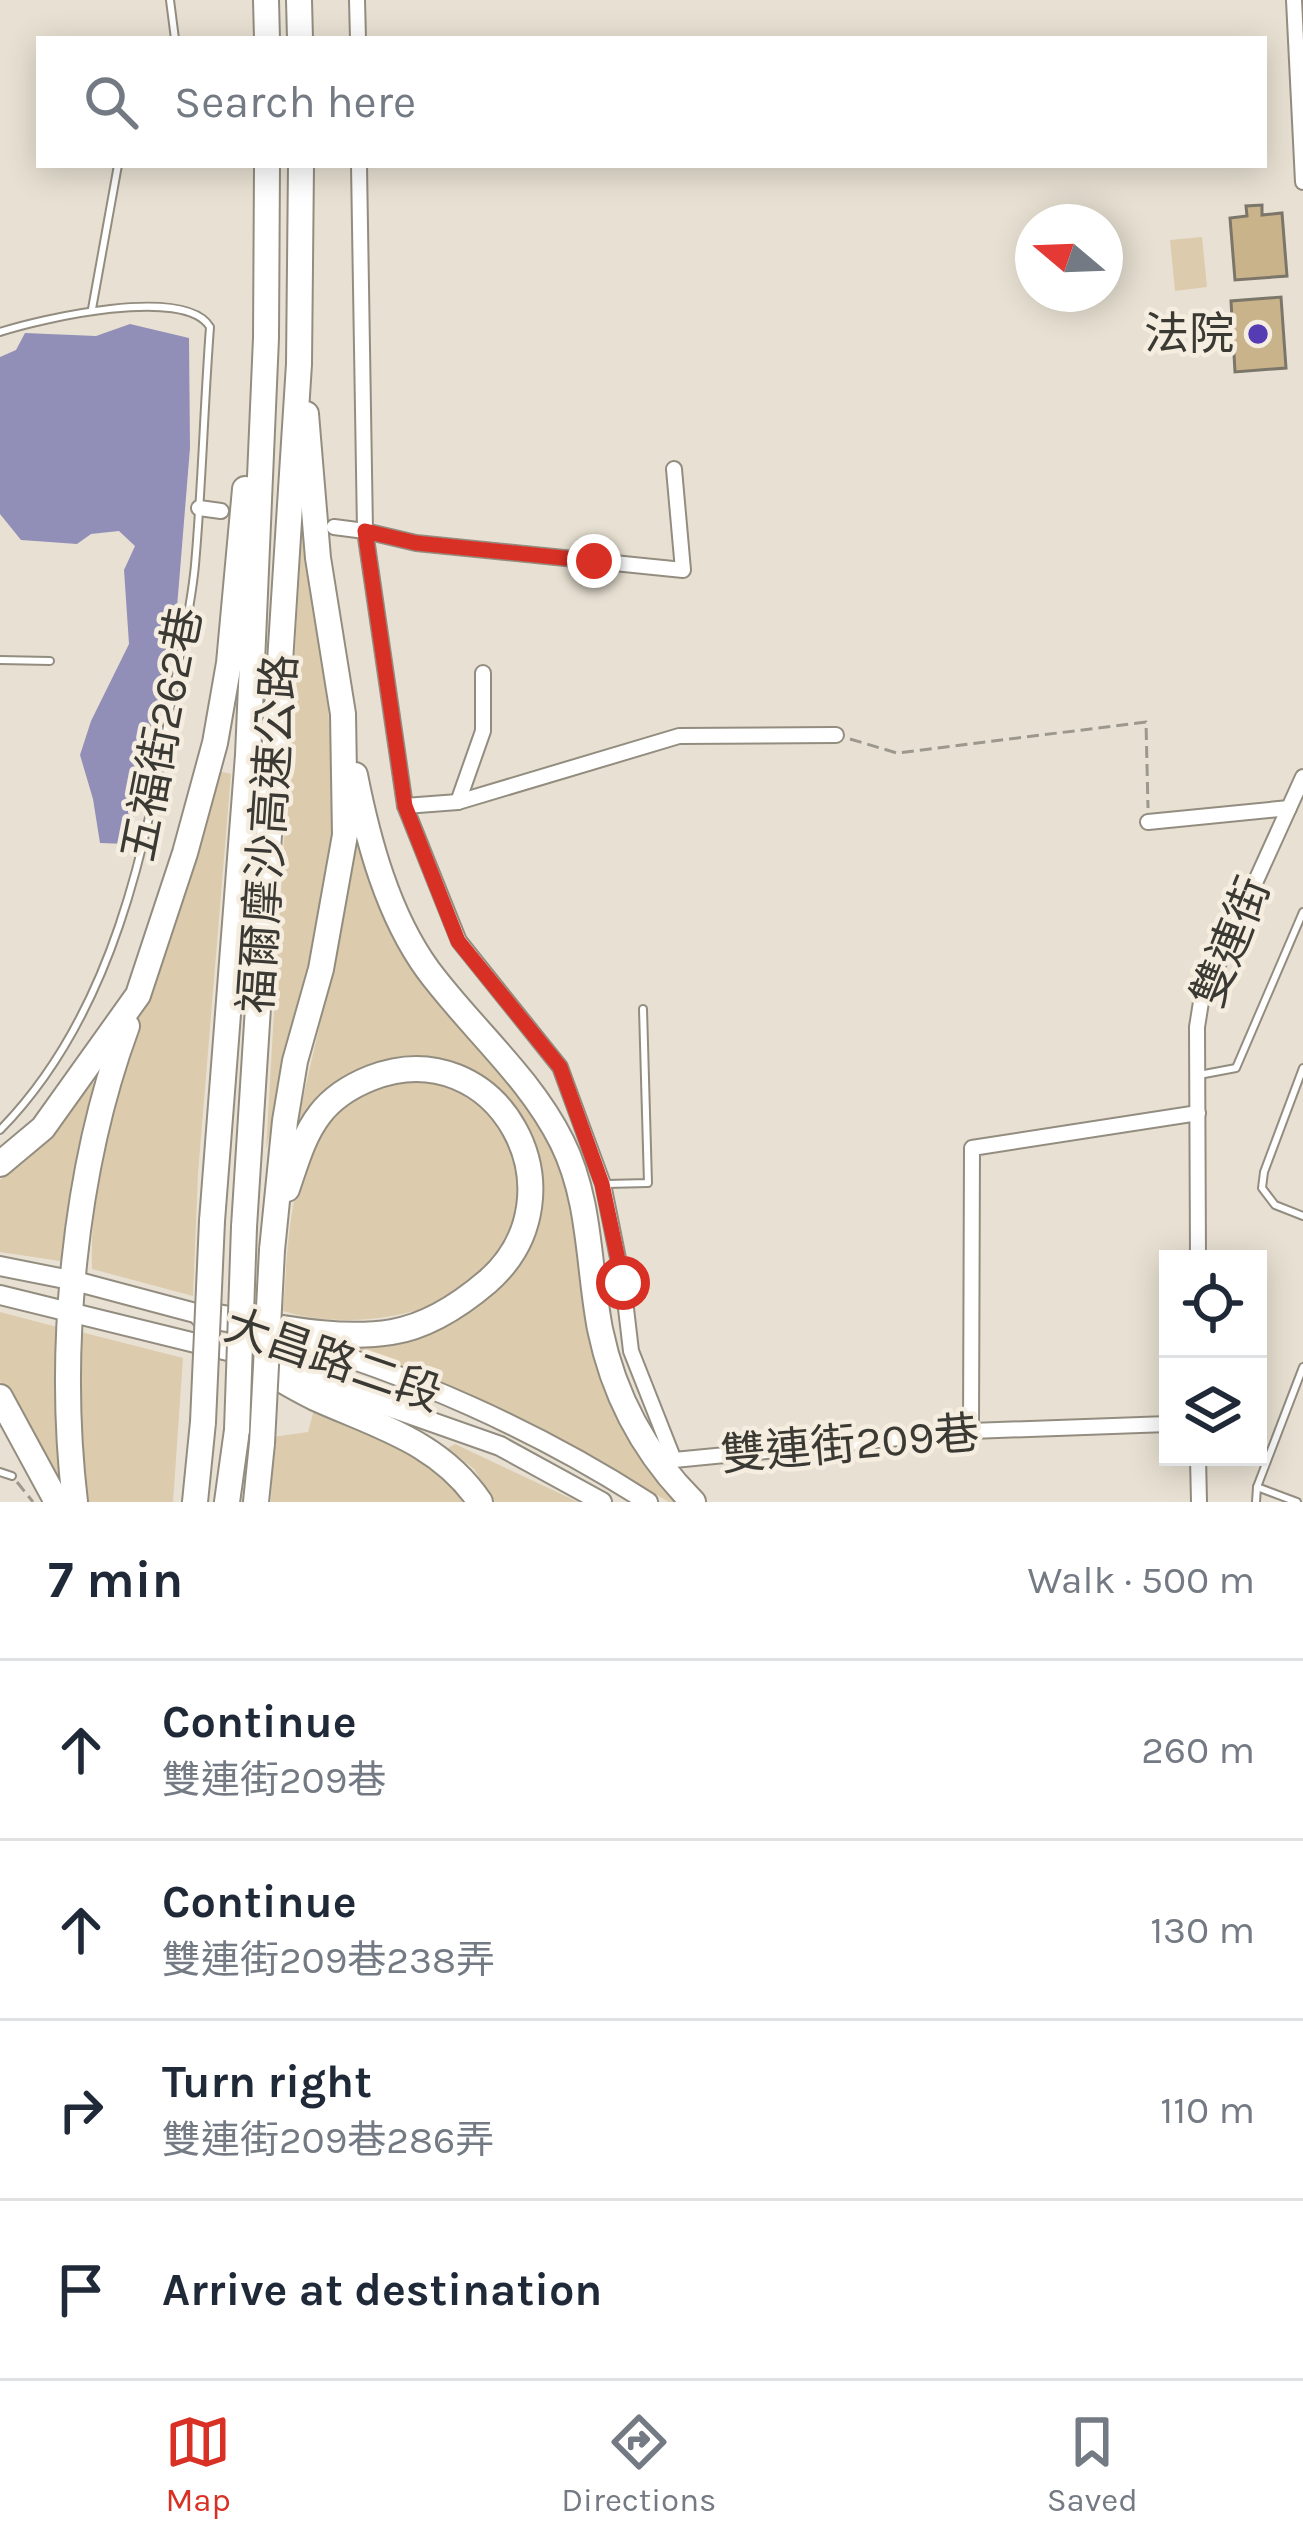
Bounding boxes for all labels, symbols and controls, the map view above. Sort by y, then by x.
search box [36,36,1267,168]
icon: search [78,69,144,135]
text: Search here [174,76,416,128]
north arrow [1015,204,1123,312]
place label: 法院 [1144,308,1234,360]
marker: 法院 [1245,321,1271,347]
route end [567,534,621,588]
street label: 五福街262巷 [112,602,212,866]
street label: 福爾摩沙高速公路 [230,653,306,1015]
street label: 雙連街 [1182,870,1280,1014]
map controls [1159,1250,1267,1466]
button: locate [1159,1250,1267,1358]
route start [596,1256,650,1310]
street label: 大昌路二段 [218,1299,448,1421]
button: layers [1159,1358,1267,1466]
street label: 雙連街209巷 [719,1407,981,1481]
text: 7 min [48,1550,183,1610]
text: Walk · 500 m [1027,1557,1255,1603]
text: Continue [162,1696,357,1748]
icon: ahead [48,1717,114,1783]
text: 260 m [1141,1727,1255,1773]
text: 雙連街209巷 [162,1757,386,1803]
text: Continue [162,1876,357,1928]
icon: ahead [48,1897,114,1963]
text: 130 m [1150,1907,1255,1953]
text: 雙連街209巷238弄 [162,1937,495,1983]
text: Turn right [162,2056,372,2108]
icon: right [48,2077,114,2143]
text: 110 m [1160,2087,1255,2133]
text: 雙連街209巷286弄 [162,2117,494,2163]
icon: arrive [48,2257,114,2323]
text: Arrive at destination [162,2264,602,2316]
tab: Map [165,2409,231,2519]
tab: Directions [561,2409,716,2519]
tab: Saved [1047,2409,1138,2519]

